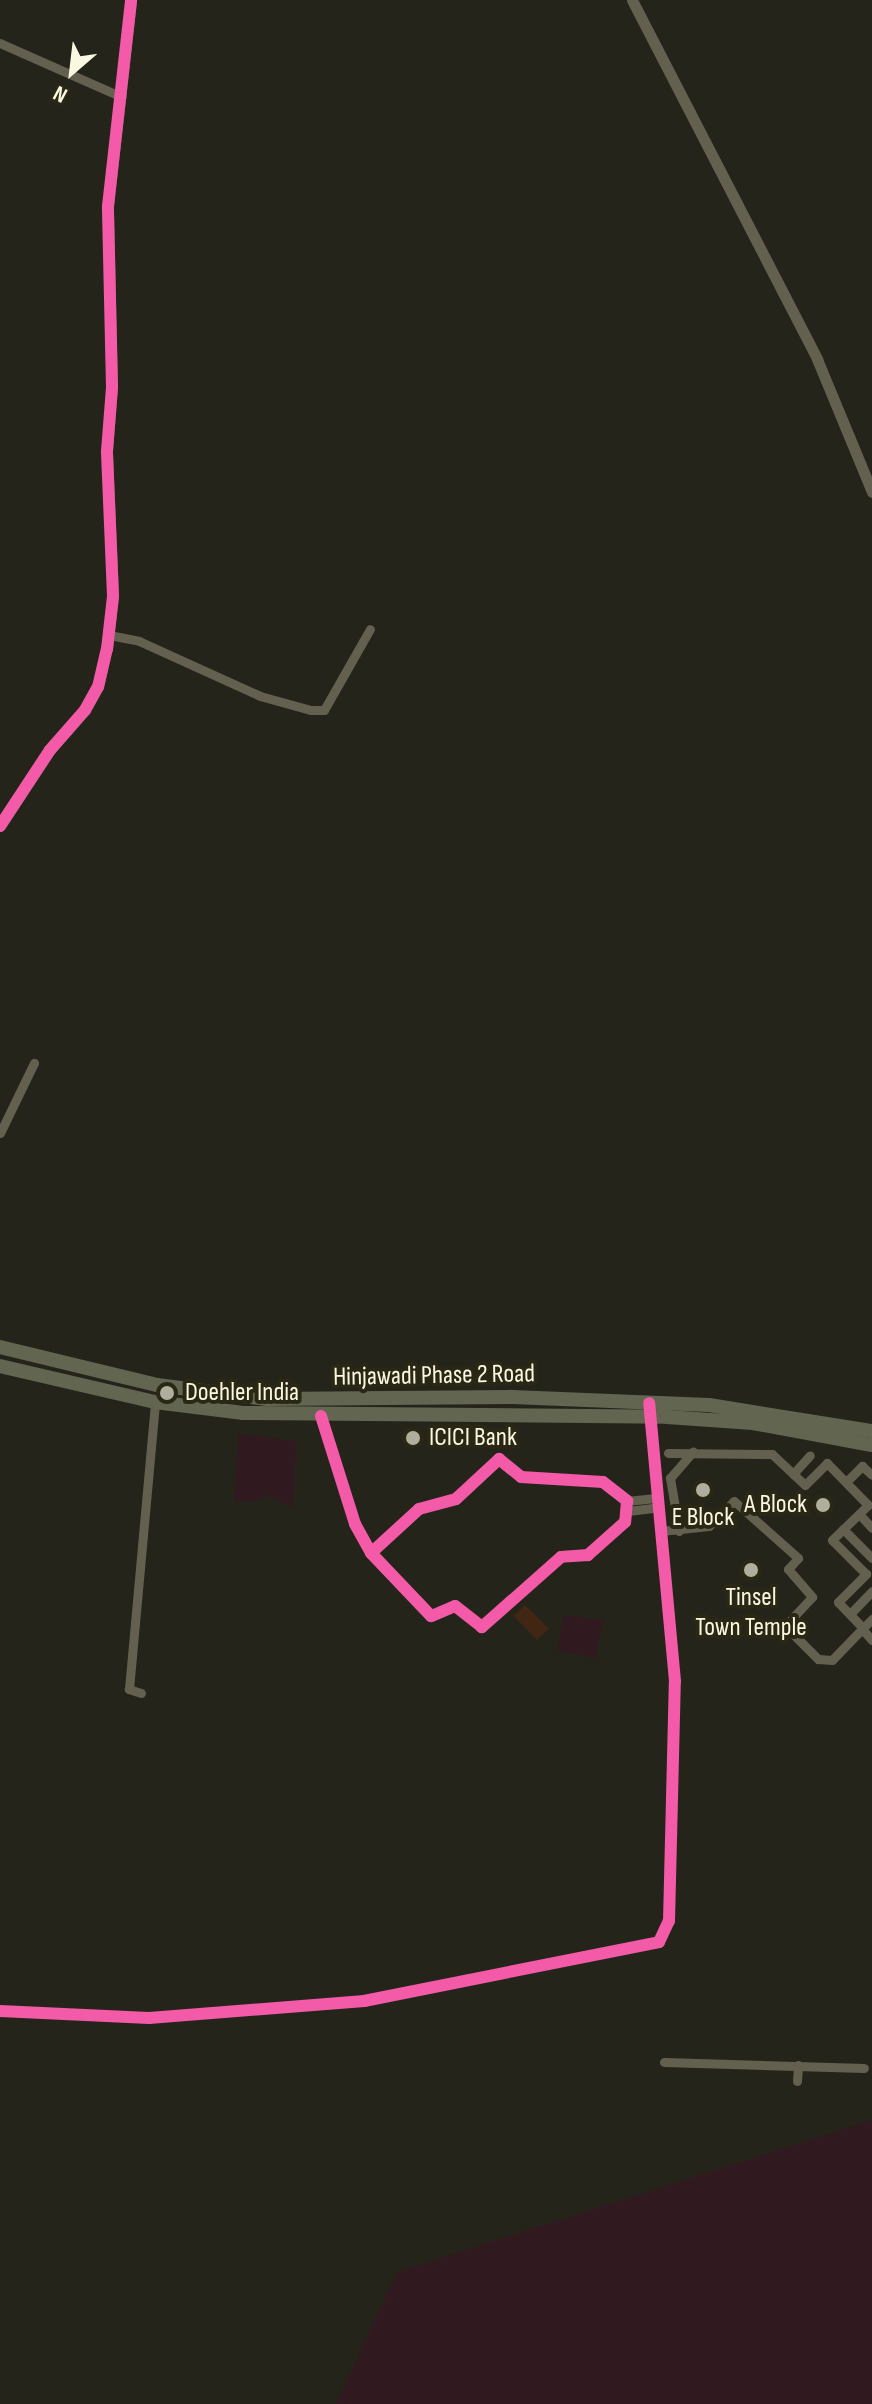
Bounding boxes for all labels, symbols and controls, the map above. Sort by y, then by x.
north arrow [32,32,112,112]
text: N [49,79,72,108]
street label: Hinjawadi Phase 2 Road [333,1359,535,1393]
place label: Doehler India [185,1377,299,1409]
marker: Doehler India [156,1382,178,1404]
place label: ICICI Bank [429,1422,517,1454]
marker: ICICI Bank [404,1429,422,1447]
marker: E Block [694,1481,712,1499]
place label: A Block [744,1489,807,1521]
marker: A Block [814,1496,832,1514]
place label: E Block [672,1502,734,1534]
marker: Tinsel Town Temple [742,1561,760,1579]
place label: Tinsel Town Temple [695,1582,807,1644]

